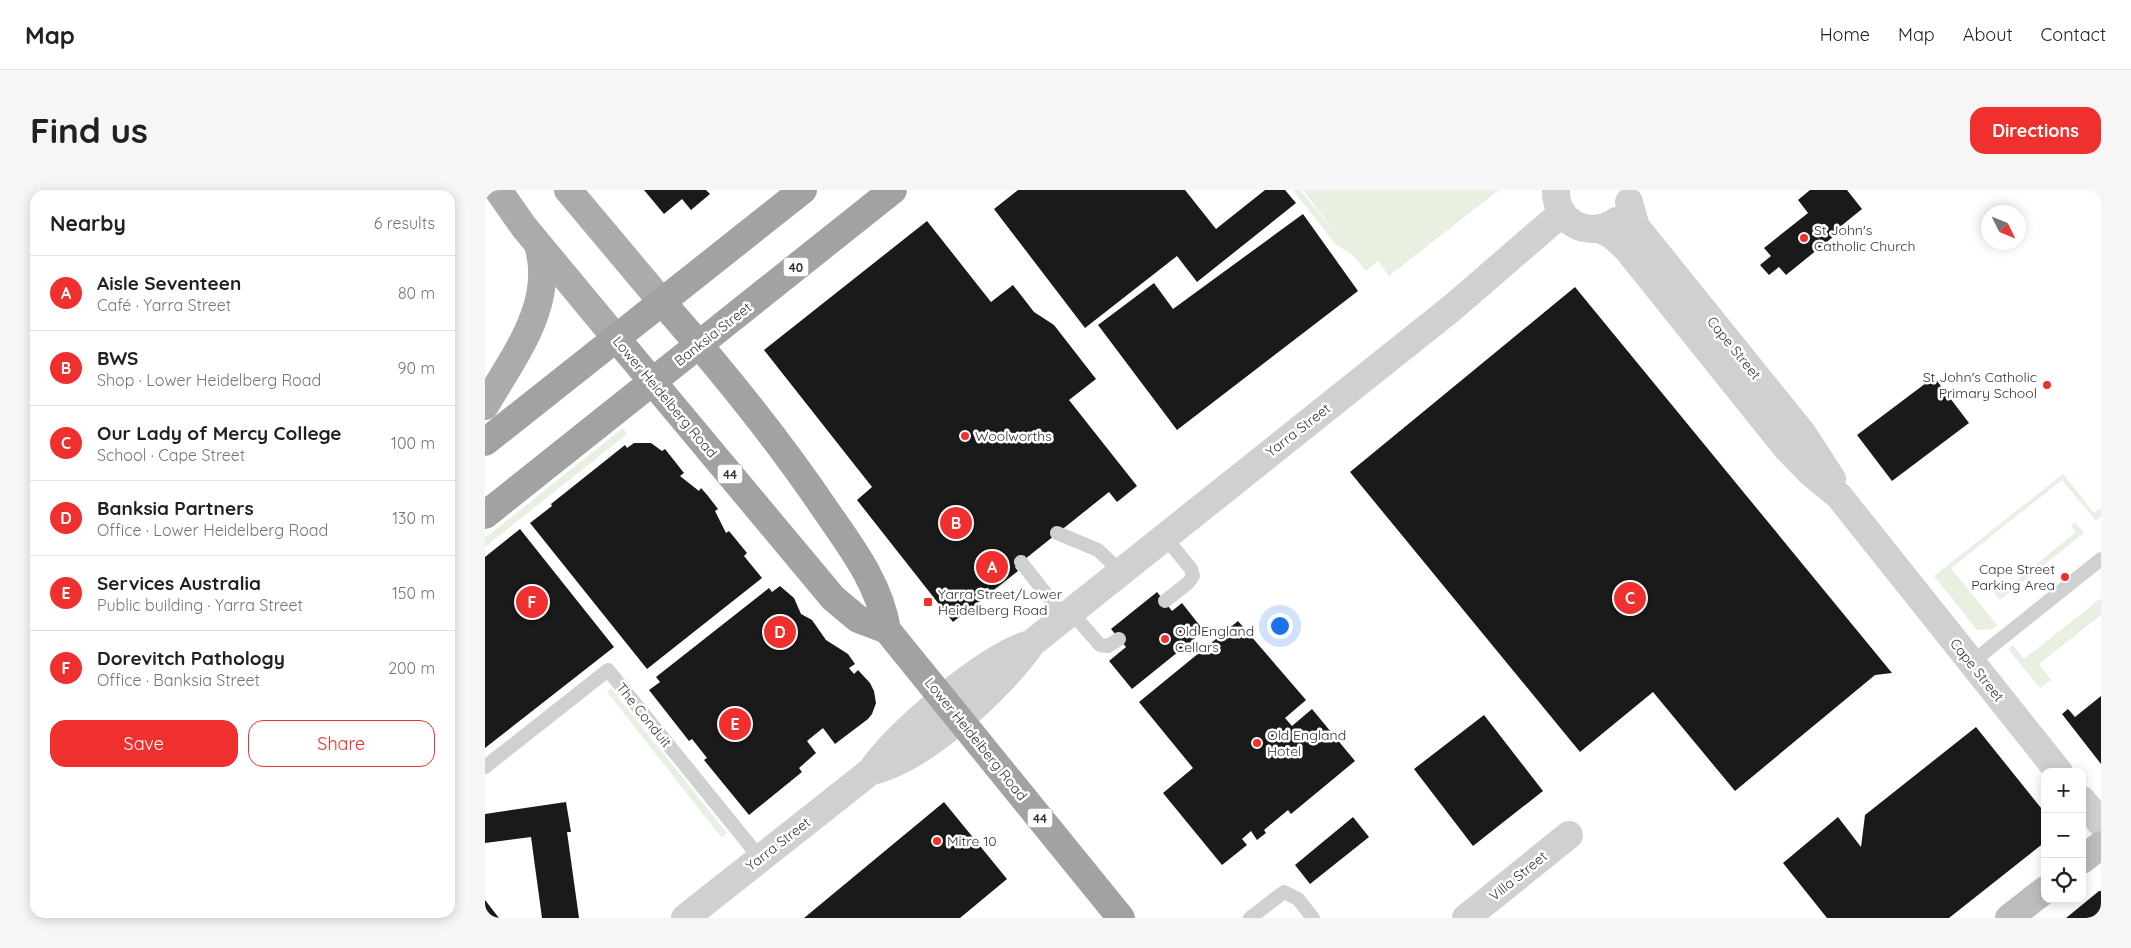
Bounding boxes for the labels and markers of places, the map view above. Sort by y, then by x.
place label: St John's Catholic Church [1814,221,1915,255]
marker: St John's Catholic Church [1798,232,1810,244]
place label: St John's Catholic Primary School [1923,368,2037,402]
marker: St John's Catholic Primary School [2041,379,2053,391]
place label: Woolworths [975,427,1052,445]
marker: Woolworths [959,430,971,442]
pin: B [940,504,972,542]
pin: A [976,548,1008,586]
place label: Cape Street Parking Area [1971,560,2055,594]
marker: Cape Street Parking Area [2059,571,2071,583]
pin: C [1614,579,1646,617]
pin: F [516,583,548,621]
place label: Yarra Street/Lower Heidelberg Road [938,585,1063,619]
marker: Yarra Street/Lower Heidelberg Road [922,596,934,608]
pin: D [764,613,796,651]
place label: Old England Cellars [1175,622,1254,656]
marker: Old England Cellars [1159,633,1171,645]
pin: E [719,705,751,743]
place label: Old England Hotel [1267,726,1346,760]
marker: Old England Hotel [1251,737,1263,749]
place label: Mitre 10 [947,832,997,850]
marker: Mitre 10 [931,835,943,847]

